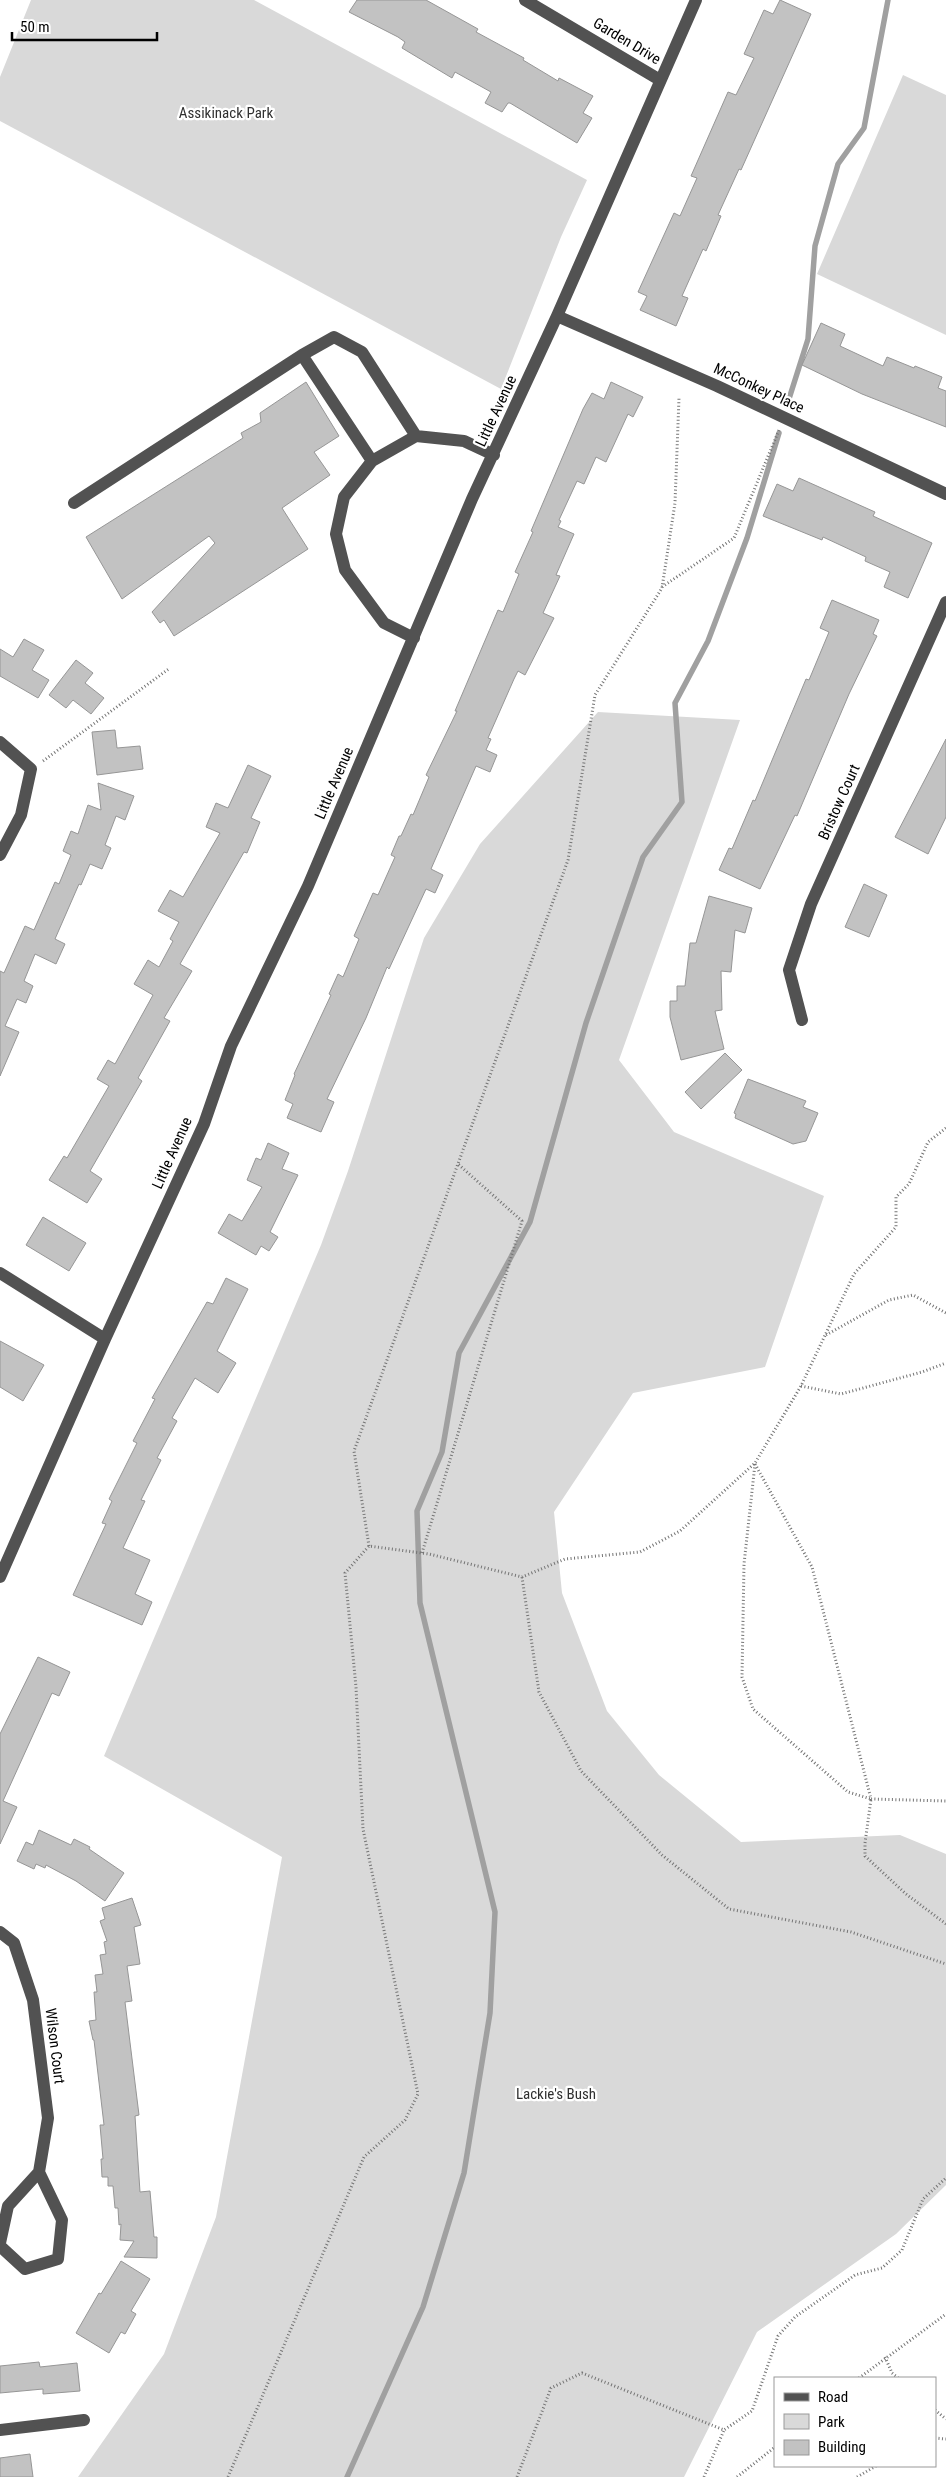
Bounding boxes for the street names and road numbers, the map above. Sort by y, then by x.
street label: Garden Drive [590,14,664,68]
street label: McConkey Place [711,359,807,417]
street label: Little Avenue [472,373,520,449]
street label: Little Avenue [311,744,357,822]
street label: Bristow Court [814,761,864,843]
street label: Little Avenue [148,1114,196,1192]
street label: Wilson Court [41,2007,69,2085]

